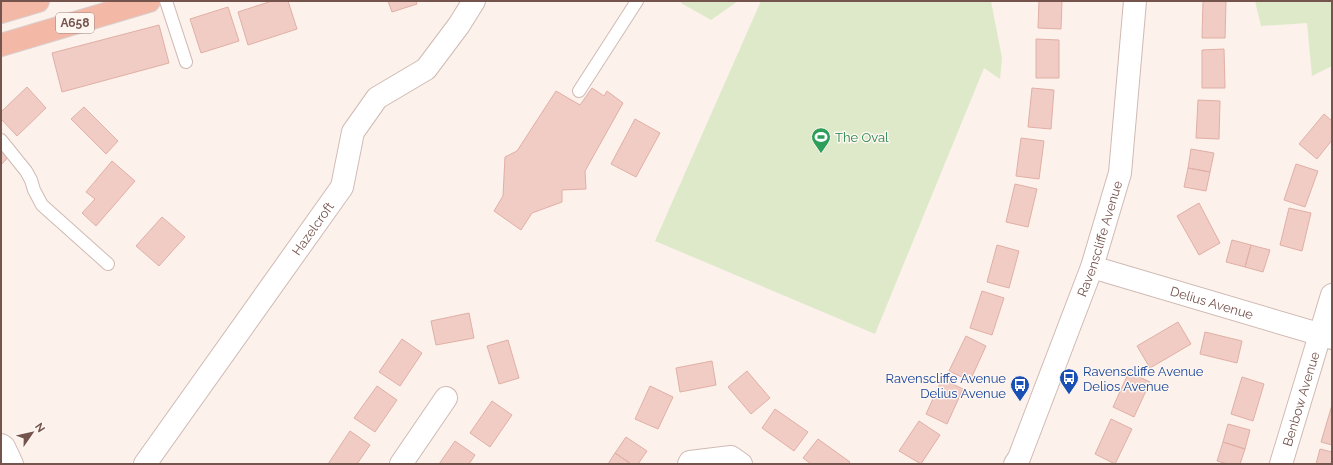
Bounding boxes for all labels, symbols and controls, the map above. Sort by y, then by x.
road number: A658 [56,13,94,33]
sports icon: The Oval [810,126,832,154]
place label: The Oval [835,130,889,145]
street label: Ravenscliffe Avenue [1074,179,1125,299]
street label: Hazelcroft [289,199,337,258]
street label: Delius Avenue [1168,284,1255,322]
street label: Benbow Avenue [1280,350,1323,448]
place label: Ravenscliffe Avenue Delios Avenue [1083,364,1204,394]
bus stop icon: Ravenscliffe Avenue Delios Avenue [1058,367,1080,395]
place label: Ravenscliffe Avenue Delius Avenue [886,371,1006,401]
bus stop icon: Ravenscliffe Avenue Delius Avenue [1009,374,1031,402]
north arrow [12,413,52,453]
text: N [32,421,48,435]

